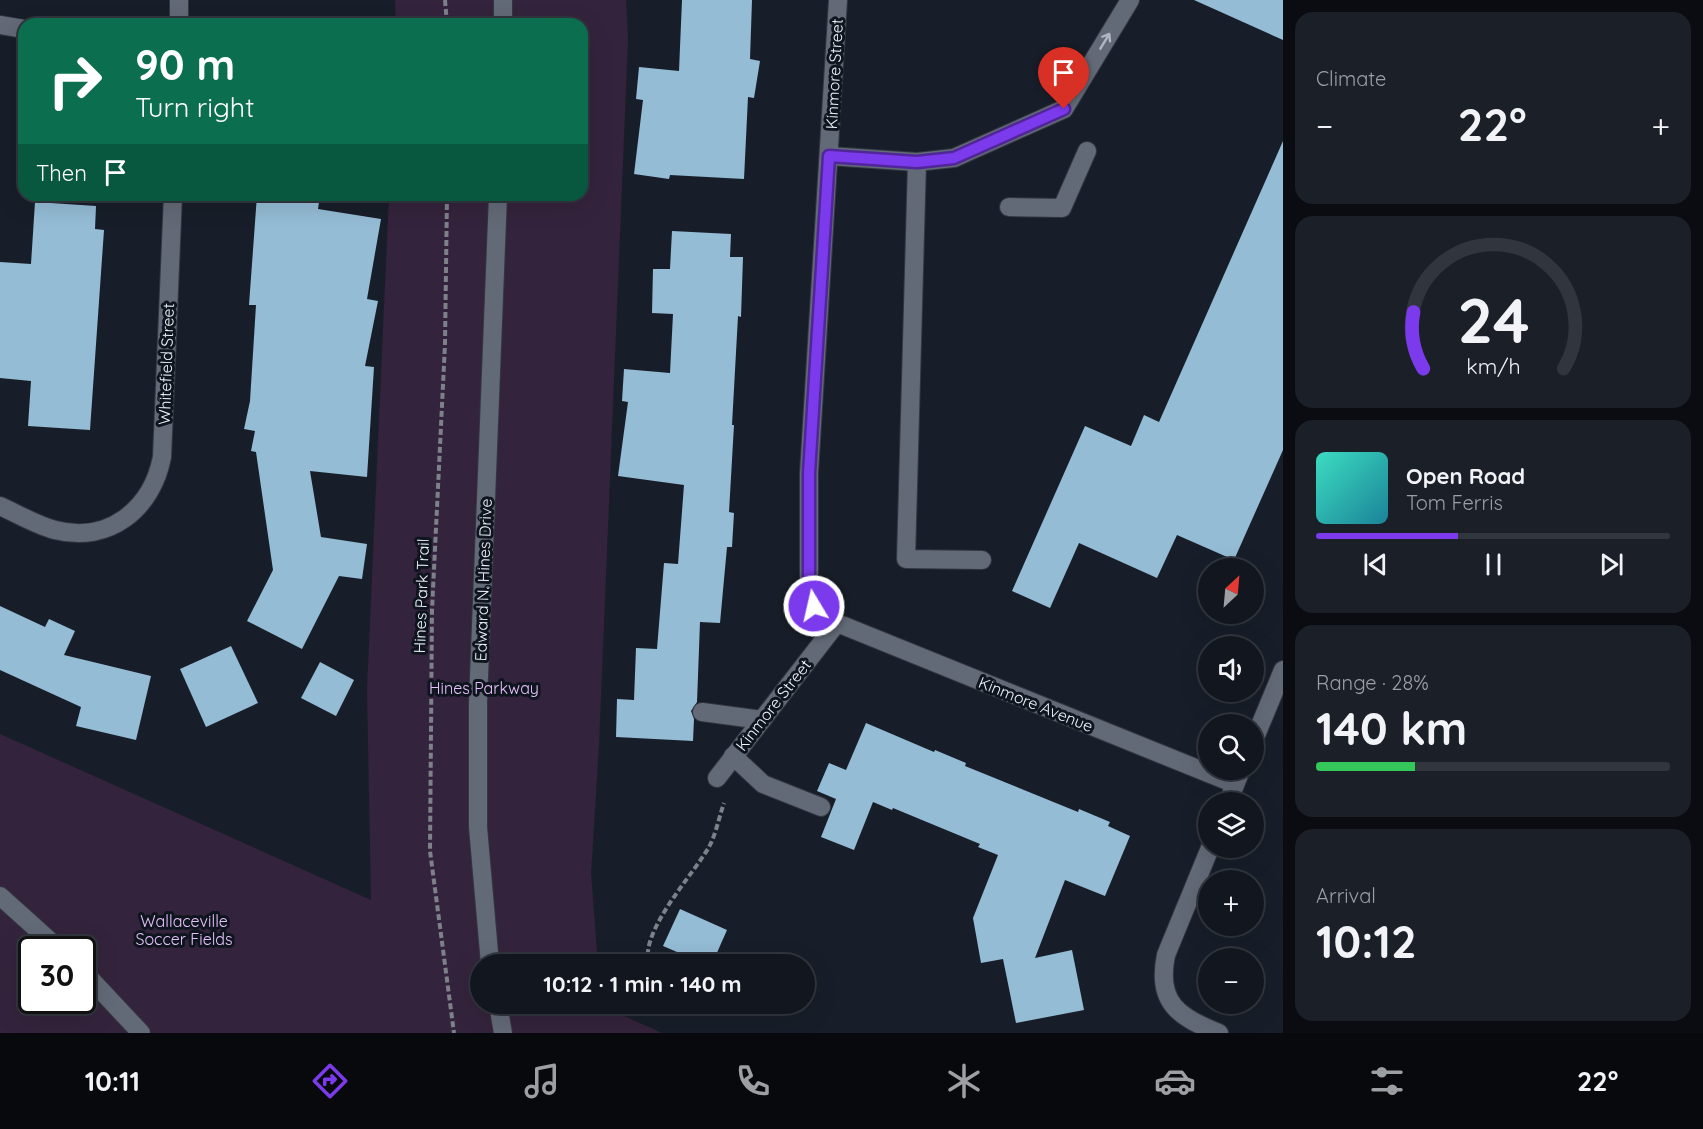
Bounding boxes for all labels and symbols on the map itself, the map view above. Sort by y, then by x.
street label: Kinmore Street [821,18,847,130]
one-way arrow [1099,33,1111,50]
pin [1038,47,1089,109]
street label: Whitefield Street [154,303,178,425]
street label: Edward N. Hines Drive [470,498,496,662]
street label: Hines Park Trail [409,538,433,654]
north arrow [1198,558,1264,624]
position arrow [782,574,846,638]
street label: Kinmore Street [731,655,815,755]
street label: Kinmore Avenue [976,672,1096,736]
park label: Hines Parkway [429,678,539,698]
park label: Wallaceville Soccer Fields [135,911,233,949]
speed limit sign: 30 [18,936,96,1014]

